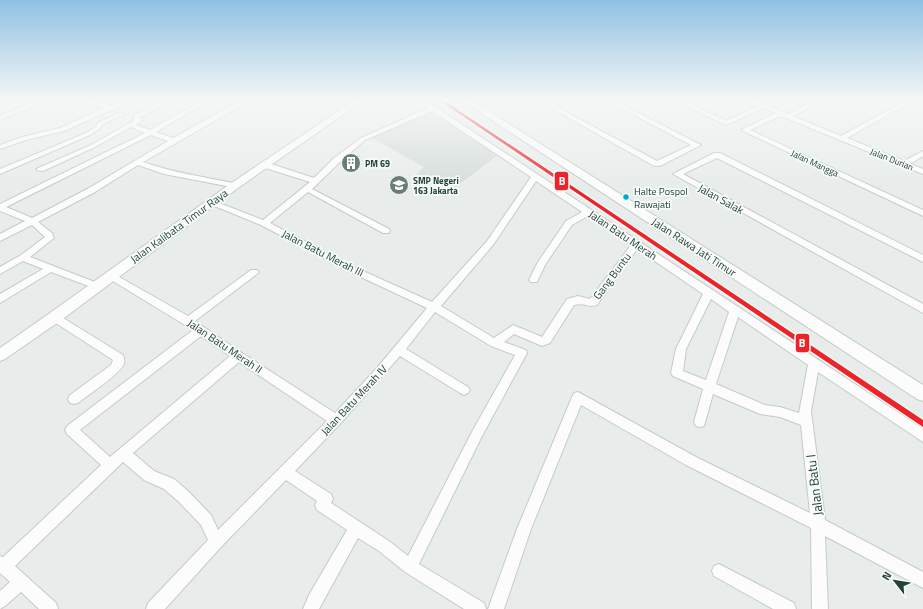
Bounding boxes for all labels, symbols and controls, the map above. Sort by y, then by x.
street label: Jalan Durian [868,144,916,174]
street label: Jalan Mangga [789,146,841,180]
building icon: PM 69 [340,152,362,174]
place label: PM 69 [365,157,390,170]
line badge: B [554,171,569,191]
text: B [559,173,566,189]
school or university icon: SMP Negeri 163 Jakarta [388,174,410,196]
place label: SMP Negeri 163 Jakarta [413,174,459,197]
street label: Jalan Salak [695,180,747,218]
place label: Halte Pospol Rawajati [634,184,688,212]
street label: Jalan Kalibata Timur Raya [127,185,232,267]
marker: Halte Pospol Rawajati [621,192,631,202]
street label: Jalan Batu Merah [586,206,660,264]
street label: Jalan Rawa Jati Timur [649,214,740,281]
street label: Jalan Batu Merah III [279,225,367,281]
street label: Gang Buntu [589,249,635,303]
street label: Jalan Batu Merah II [184,315,266,377]
line badge: B [795,333,810,353]
text: B [799,335,806,351]
street label: Jalan Batu Merah IV [317,361,391,439]
street label: Jalan Batu I [800,453,828,517]
north arrow [875,561,915,601]
text: N [878,568,895,583]

